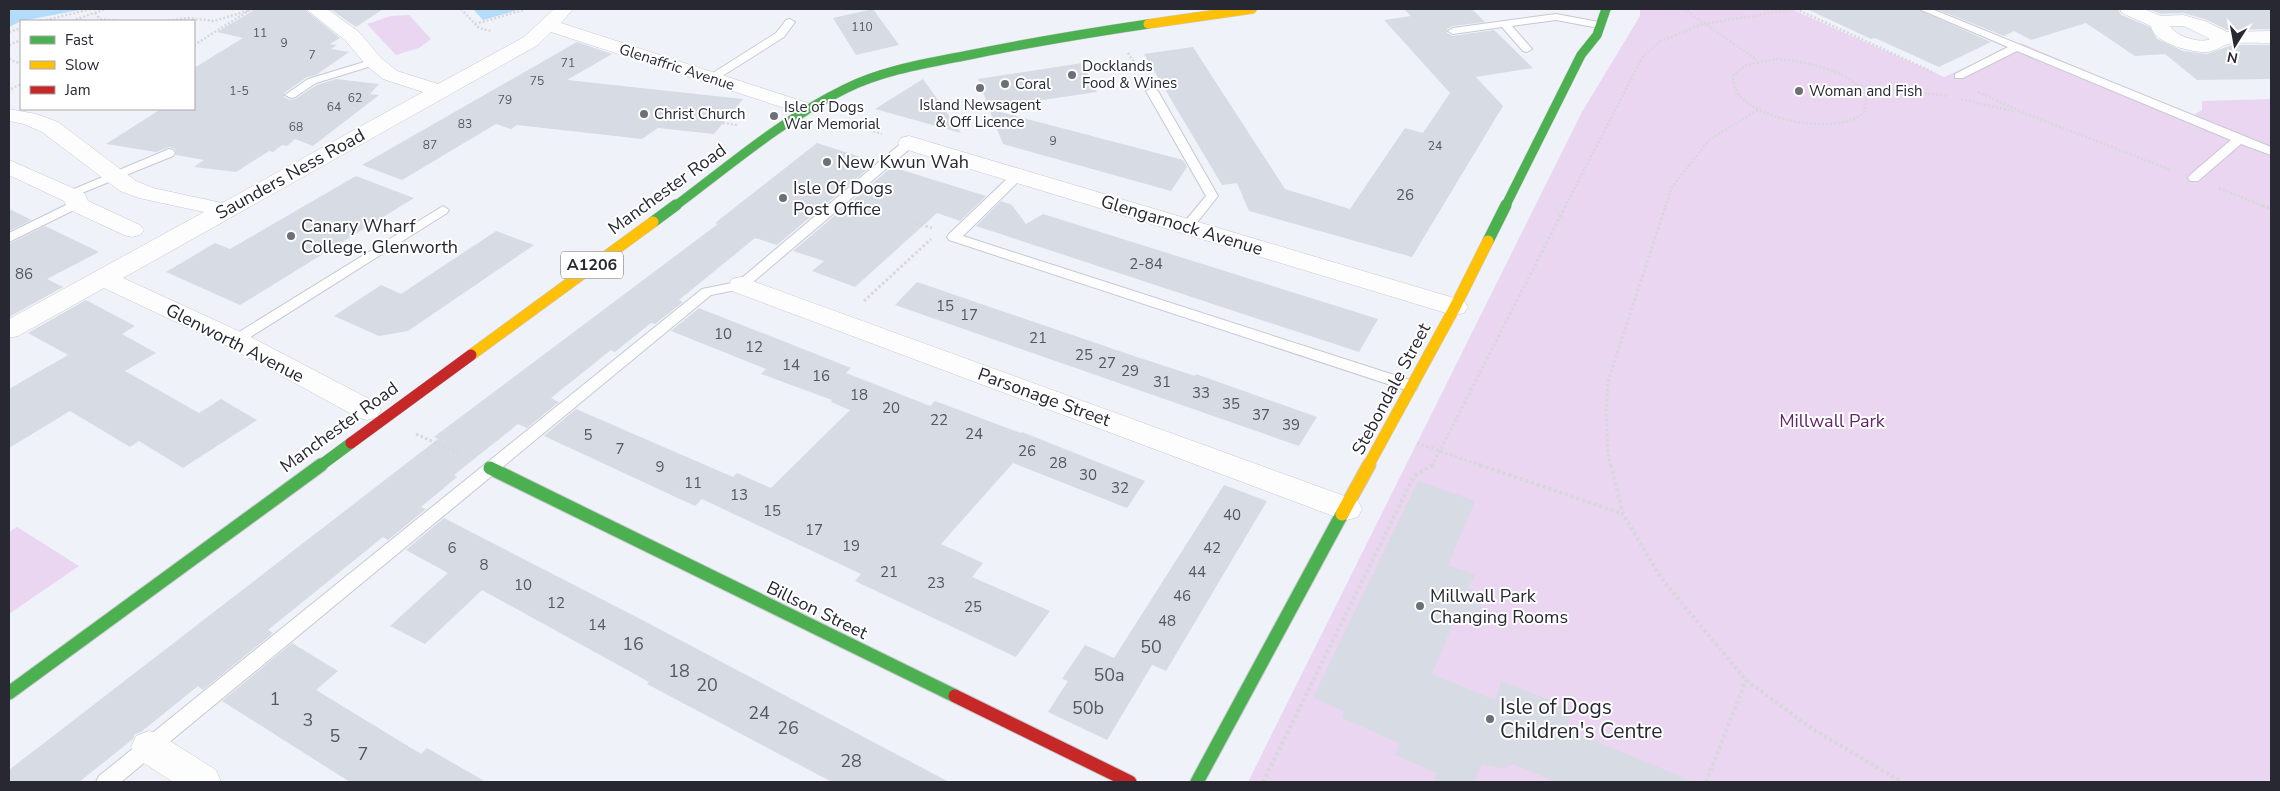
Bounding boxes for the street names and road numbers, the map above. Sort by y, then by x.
street label: Glenaffric Avenue [617,39,737,95]
street label: Saunders Ness Road [211,123,369,225]
street label: Manchester Road [603,138,731,240]
street label: Glengarnock Avenue [1098,189,1266,261]
road number: A1206 [561,252,623,278]
street label: Glenworth Avenue [162,298,308,388]
street label: Stebondale Street [1346,318,1436,459]
street label: Parsonage Street [975,362,1114,432]
street label: Manchester Road [275,376,403,478]
street label: Billson Street [763,575,872,645]

